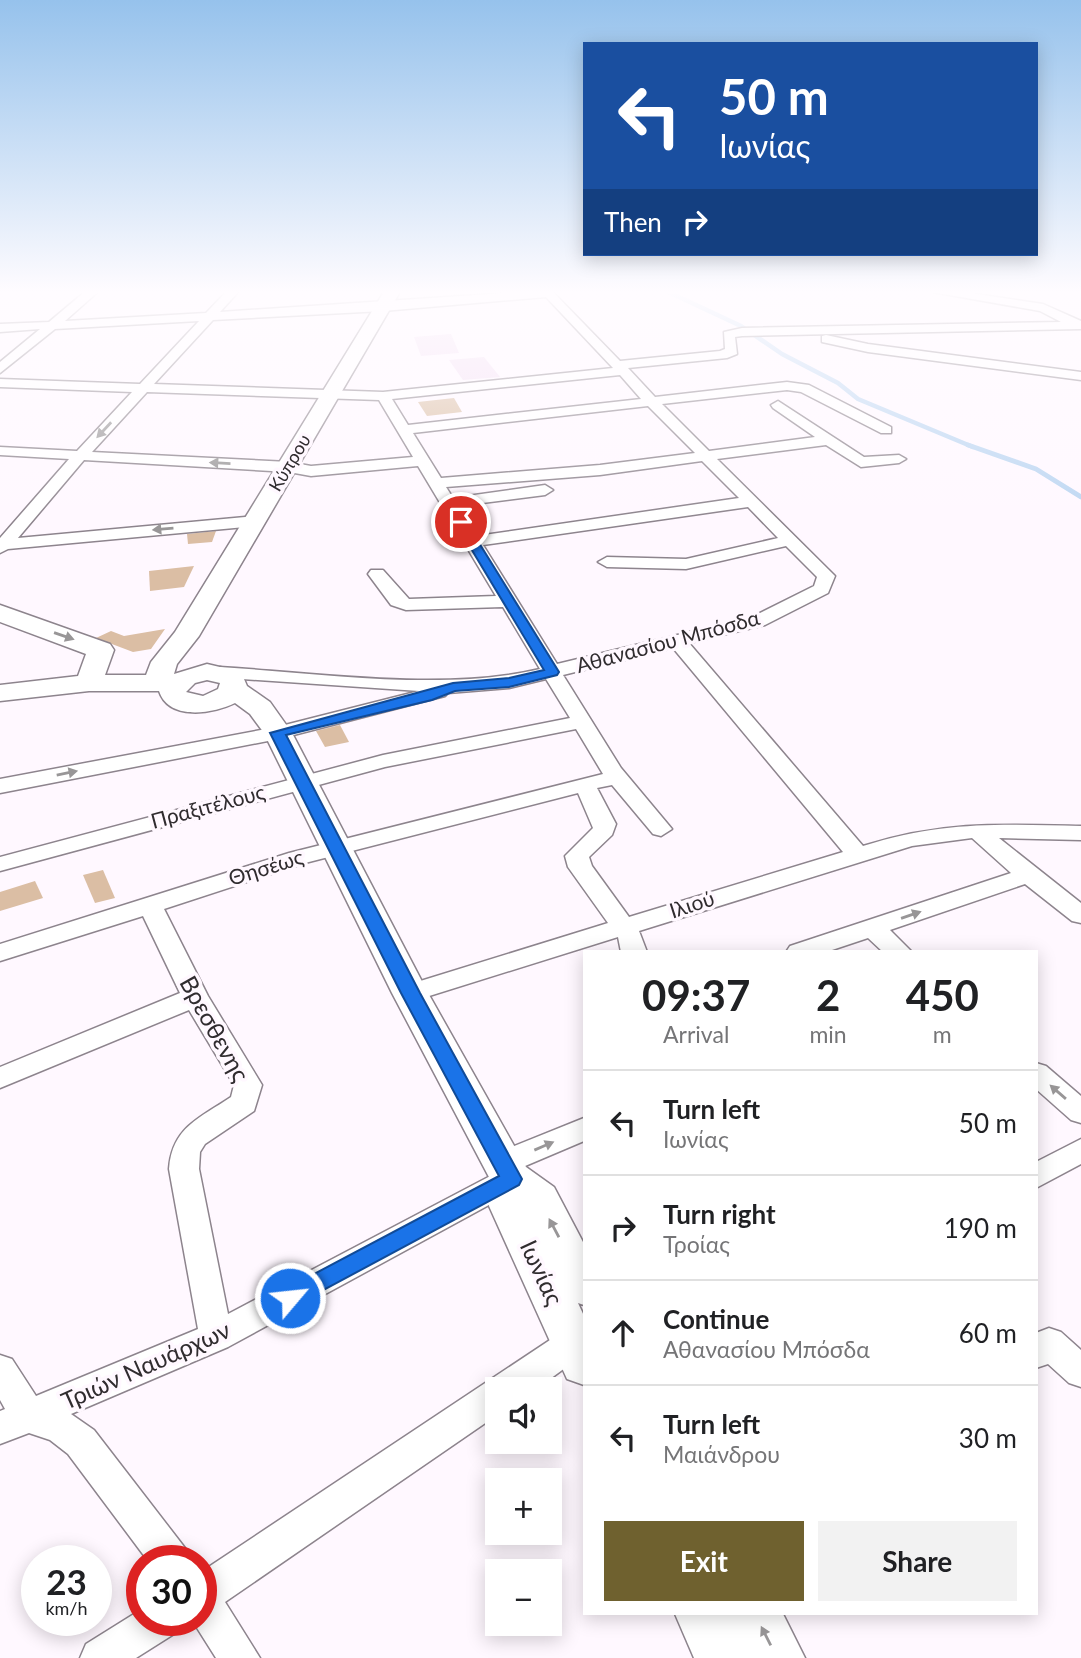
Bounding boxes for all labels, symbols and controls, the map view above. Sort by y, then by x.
text: 50 m [719,67,829,125]
icon: left [604,70,695,161]
text: Ιωνίας [719,126,810,165]
icon: right [676,203,714,241]
text: Then [604,206,662,238]
one-way arrow [97,421,113,438]
street label: Κύπρου [264,430,315,495]
one-way arrow [209,458,231,469]
pin [431,492,491,552]
icon: arrive [442,503,480,541]
one-way arrow [152,524,174,535]
street label: Αθανασίου Μπόσδα [573,604,763,677]
one-way arrow [54,631,75,642]
one-way arrow [56,767,78,778]
street label: Πραξιτέλους [148,778,268,833]
street label: Θησέως [225,843,306,890]
street label: Ιλιού [666,885,717,923]
one-way arrow [900,909,921,920]
street label: Βρεσθενης [174,970,256,1086]
text: 09:37 [642,970,750,1020]
text: 2 [816,970,840,1020]
text: 450 [906,970,979,1020]
text: Arrival [663,1020,729,1048]
text: min [809,1020,847,1048]
text: m [933,1020,952,1048]
one-way arrow [1050,1085,1067,1101]
text: Turn left [663,1093,760,1125]
icon: left [604,1104,642,1142]
text: 50 m [959,1107,1017,1139]
text: Ιωνίας [663,1125,729,1153]
one-way arrow [534,1140,554,1152]
text: Turn right [663,1198,776,1230]
icon: right [604,1209,642,1247]
text: 190 m [944,1212,1017,1244]
one-way arrow [548,1217,560,1237]
text: Τροίας [663,1230,730,1258]
street label: Ιωνίας [515,1235,570,1310]
position arrow [253,1261,327,1335]
text: Continue [663,1303,769,1335]
street label: Τριών Ναυάρχων [57,1314,234,1415]
icon: ahead [604,1314,642,1352]
text: 60 m [959,1317,1017,1349]
text: Αθανασίου Μπόσδα [663,1335,870,1363]
map controls [485,1377,562,1636]
button: sound [485,1377,562,1454]
text: Turn left [663,1408,760,1440]
icon: left [604,1419,642,1457]
text: 30 m [959,1422,1017,1454]
text: Μαιάνδρου [663,1440,780,1468]
button: + [485,1468,562,1545]
button: Exit [604,1521,804,1601]
button: Share [818,1521,1017,1601]
speed limit sign: 30 [126,1545,217,1636]
button: − [485,1559,562,1636]
text: 23 [46,1560,87,1602]
text: km/h [45,1597,88,1619]
one-way arrow [760,1626,771,1646]

